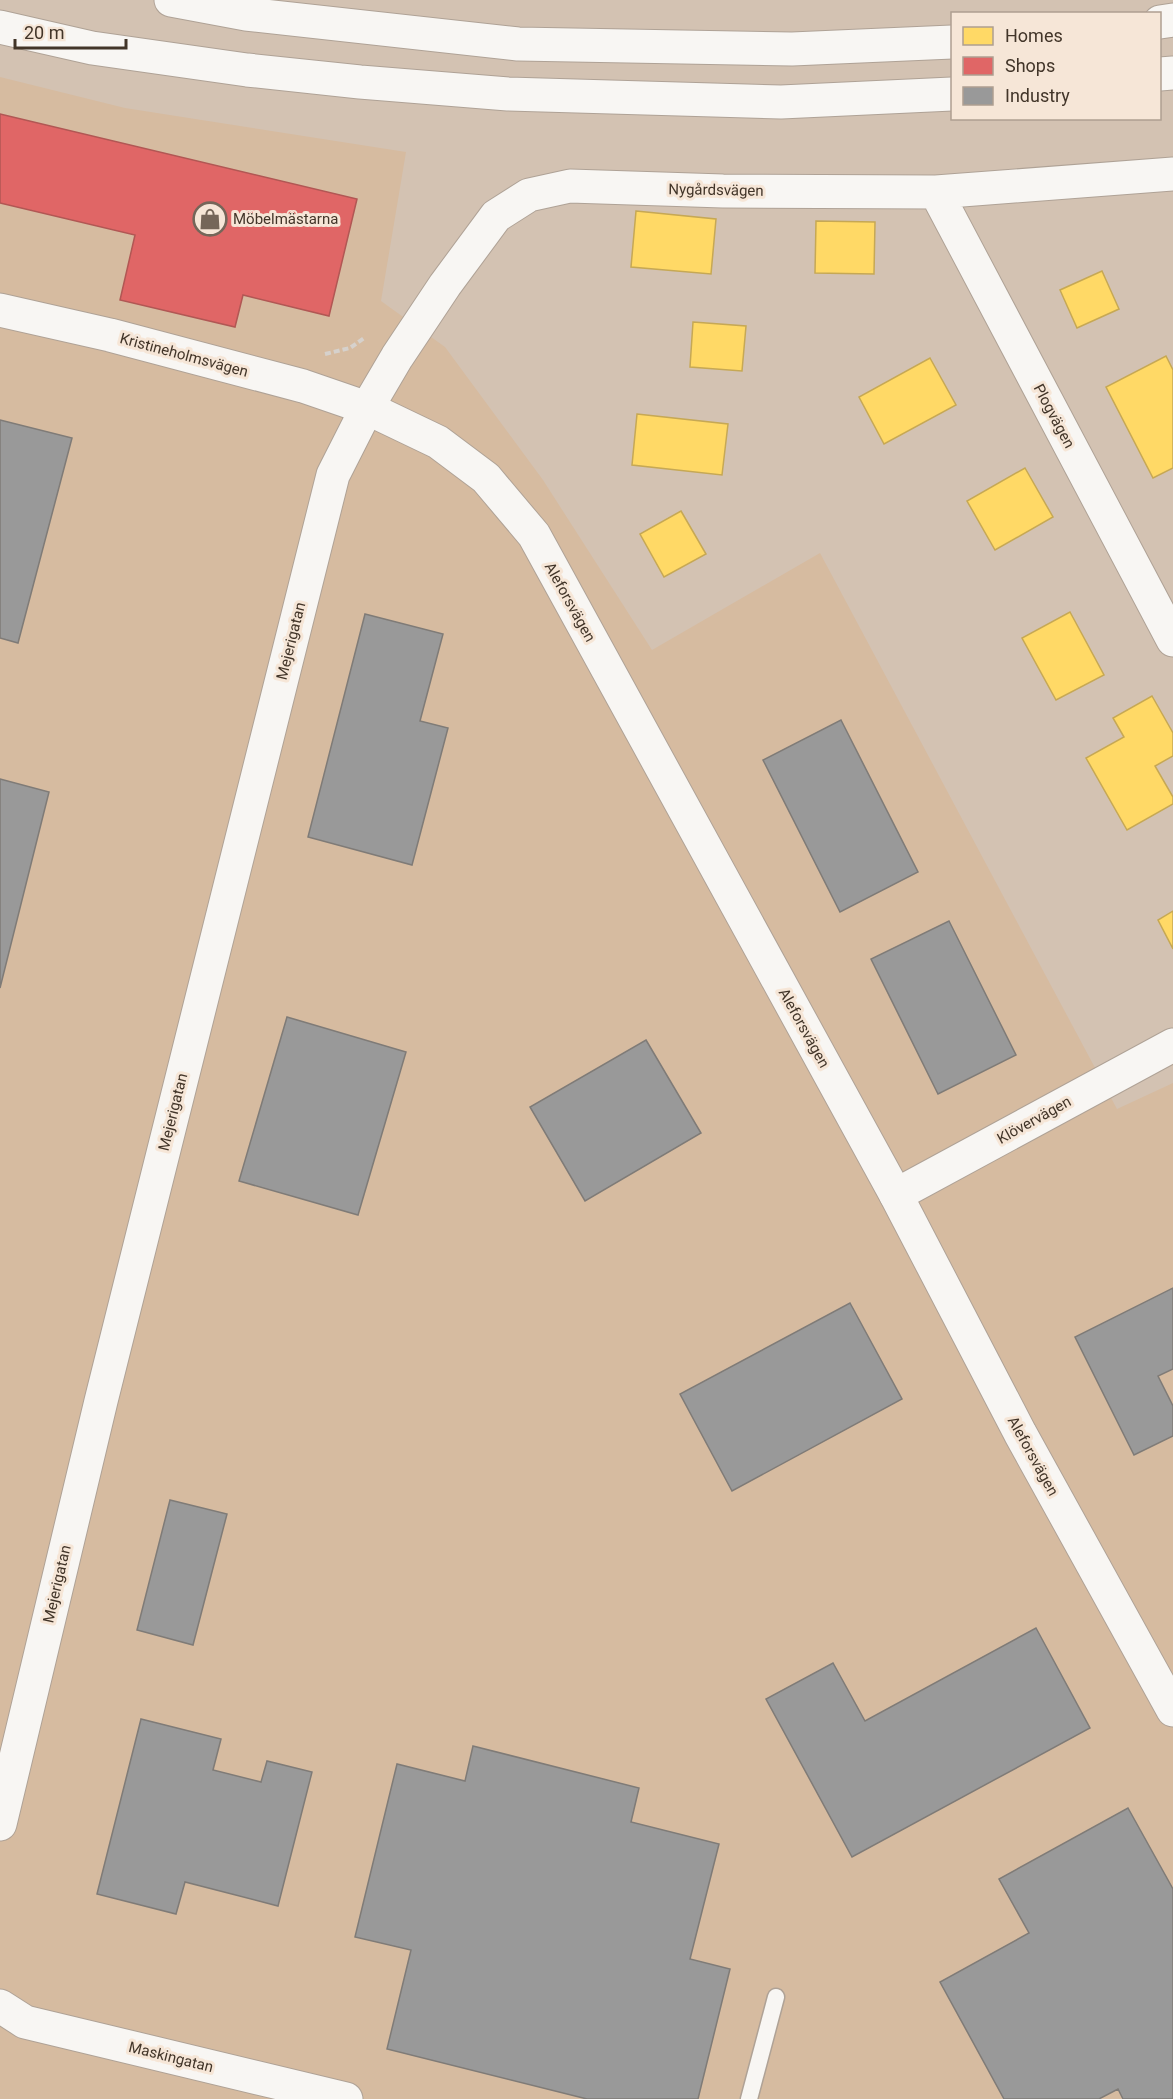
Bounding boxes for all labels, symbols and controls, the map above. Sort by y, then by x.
scale bar [15,12,126,50]
legend [951,12,1161,120]
text: 20 m [24,22,64,43]
text: Homes [1005,25,1063,46]
text: Shops [1005,55,1055,76]
text: Industry [1005,85,1070,106]
street label: Nygårdsvägen [668,180,764,200]
shop icon: Möbelmästarna [192,201,228,237]
place label: Möbelmästarna [233,210,338,228]
street label: Kristineholmsvägen [118,329,250,381]
street label: Plogvägen [1030,381,1078,451]
street label: Aleforsvägen [541,559,599,645]
street label: Mejerigatan [273,600,309,682]
street label: Aleforsvägen [775,985,833,1071]
street label: Mejerigatan [155,1071,191,1153]
street label: Klövervägen [994,1092,1074,1148]
street label: Aleforsvägen [1004,1413,1062,1499]
street label: Mejerigatan [39,1543,75,1625]
street label: Maskingatan [127,2038,215,2076]

